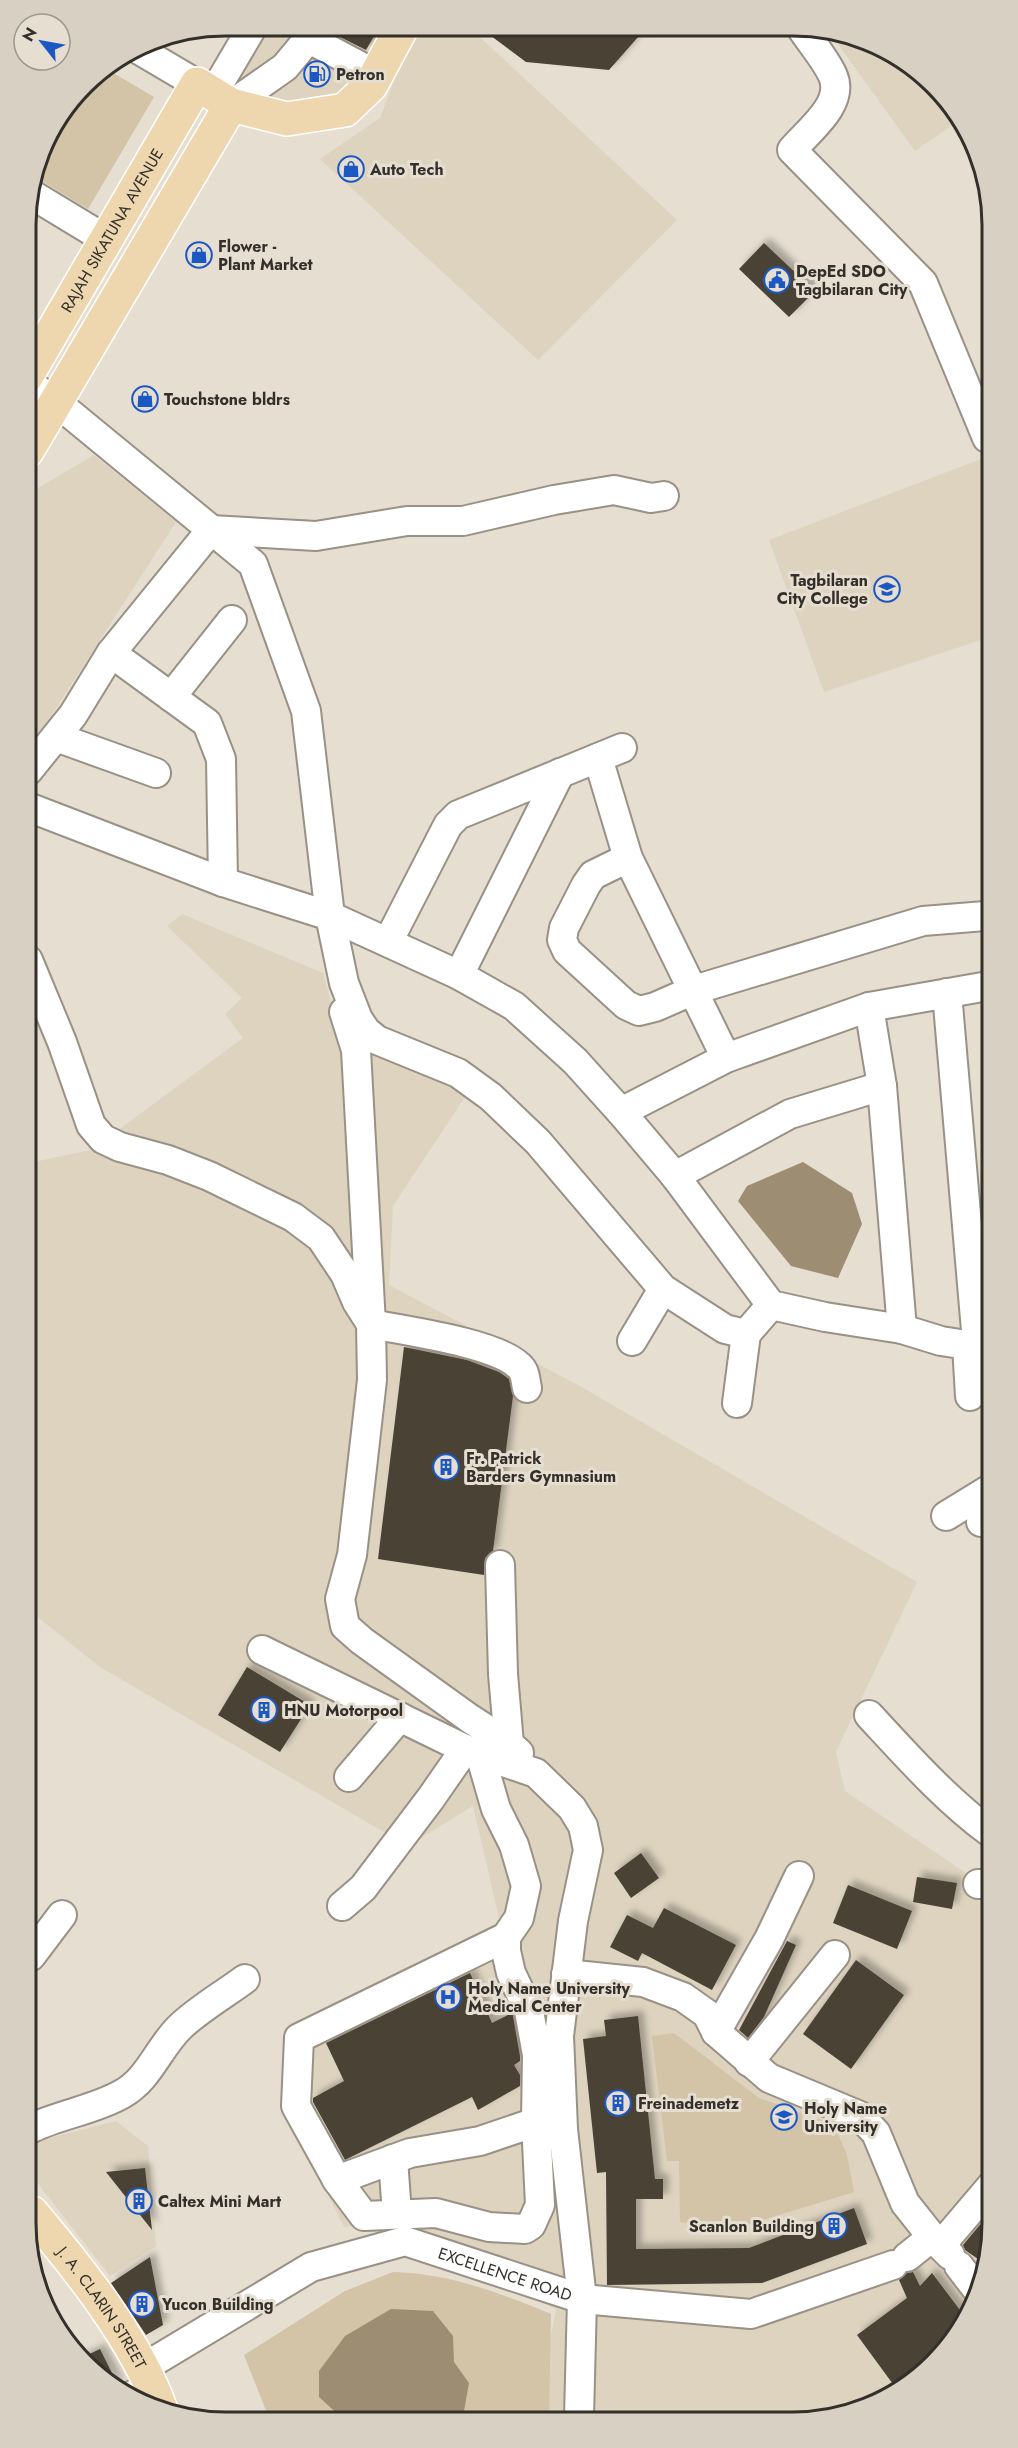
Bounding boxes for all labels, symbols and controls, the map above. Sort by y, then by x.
north arrow [12,12,72,72]
text: N [16,23,43,46]
fuel station icon: Petron [302,59,332,89]
place label: Petron [336,63,385,86]
street label: RAJAH SIKATUNA AVENUE [55,144,169,316]
shop icon: Auto Tech [336,154,366,184]
place label: Auto Tech [369,158,444,181]
place label: Flower - Plant Market [218,235,314,276]
shop icon: Flower - Plant Market [184,240,214,270]
place label: DepEd SDO Tagbilaran City [796,260,908,301]
public building icon: DepEd SDO Tagbilaran City [762,265,792,295]
shop icon: Touchstone bldrs [130,384,160,414]
place label: Touchstone bldrs [164,388,290,411]
place label: Tagbilaran City College [777,569,868,610]
school or university icon: Tagbilaran City College [872,574,902,604]
place label: Fr. Patrick Barders Gymnasium [466,1447,616,1488]
building icon: Fr. Patrick Barders Gymnasium [431,1452,461,1482]
building icon: HNU Motorpool [249,1695,279,1725]
place label: HNU Motorpool [284,1699,403,1722]
place label: Holy Name University Medical Center [468,1977,630,2018]
hospital icon: Holy Name University Medical Center [433,1982,463,2012]
building icon: Freinademetz [603,2088,633,2118]
place label: Freinademetz [638,2092,740,2115]
place label: Holy Name University [804,2097,887,2138]
school or university icon: Holy Name University [769,2102,799,2132]
building icon: Caltex Mini Mart [124,2186,154,2216]
place label: Caltex Mini Mart [158,2190,282,2213]
building icon: Scanlon Building [819,2211,849,2241]
place label: Scanlon Building [689,2215,814,2238]
street label: J. A. CLARIN STREET [51,2240,153,2373]
street label: EXCELLENCE ROAD [435,2241,575,2307]
building icon: Yucon Building [127,2289,157,2319]
place label: Yucon Building [161,2293,274,2316]

